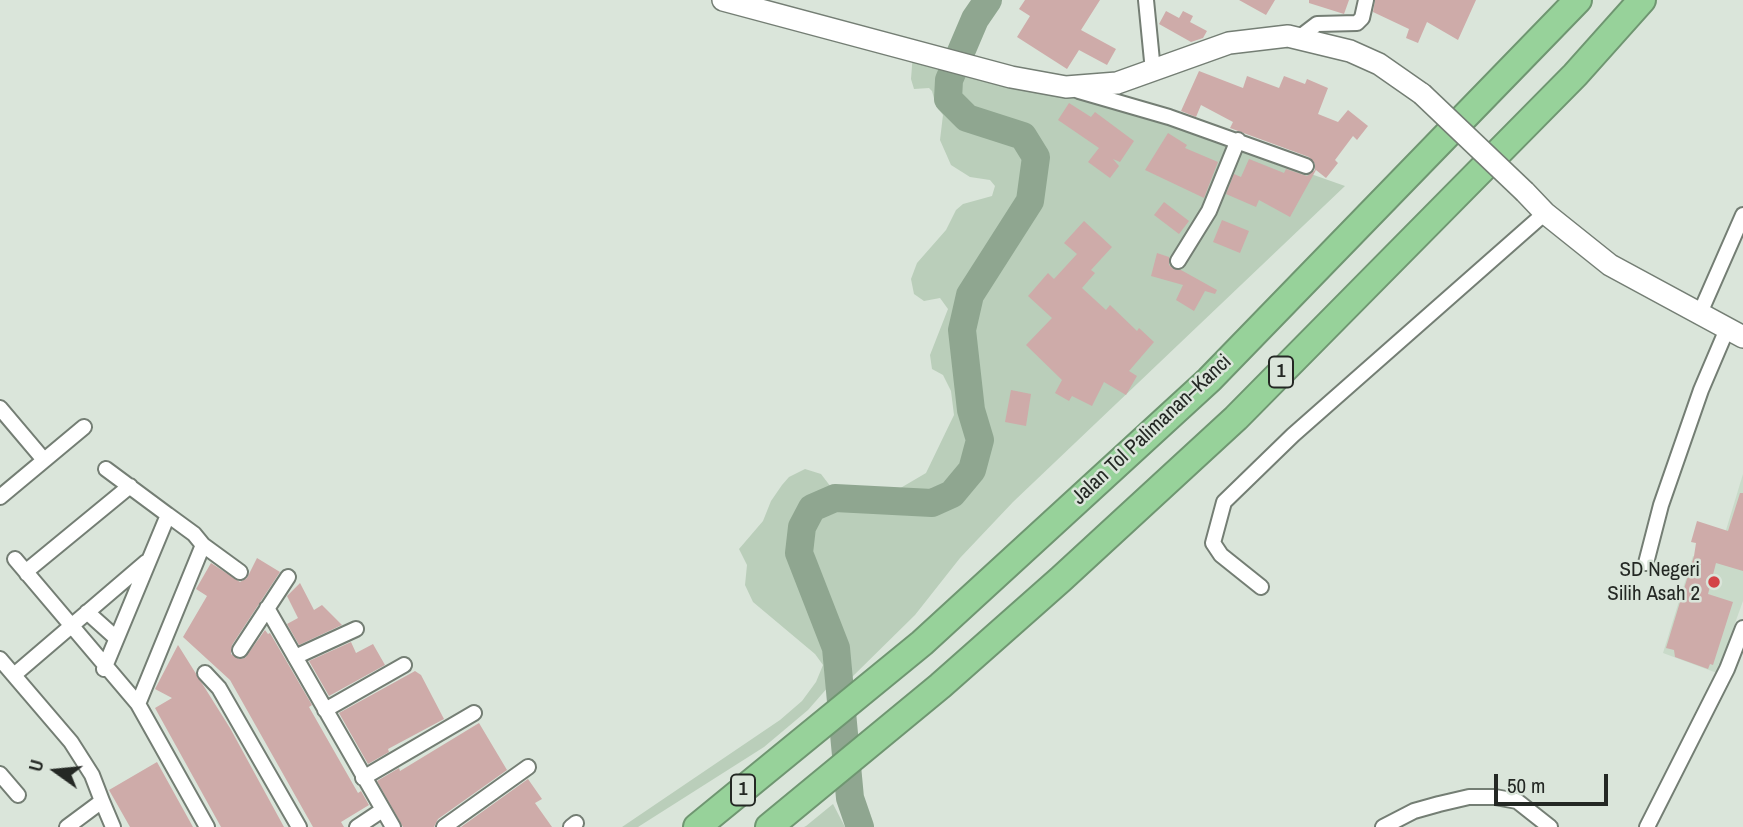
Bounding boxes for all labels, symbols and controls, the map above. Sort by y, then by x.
street label: Jalan Tol Palimanan–Kanci [1067,350,1237,510]
road number: 1 [1269,356,1293,388]
place label: SD Negeri Silih Asah 2 [1607,557,1700,607]
marker: SD Negeri Silih Asah 2 [1706,574,1722,590]
north arrow [21,736,91,806]
text: U [22,757,50,774]
scale bar [1498,760,1612,804]
text: 50 m [1507,771,1545,800]
road number: 1 [731,775,755,806]

